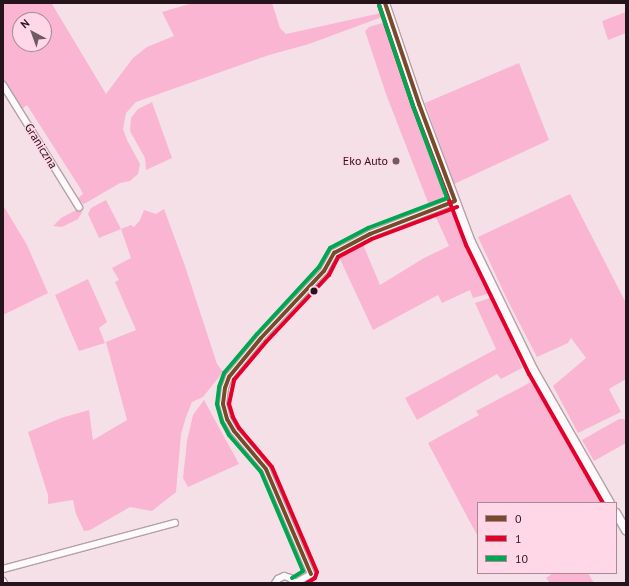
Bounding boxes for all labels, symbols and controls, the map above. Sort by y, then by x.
north arrow [12,12,52,52]
text: N [17,16,32,31]
street label: Graniczna [22,121,60,171]
place label: Eko Auto [342,154,388,168]
marker: Eko Auto [391,156,401,166]
unlabelled marker [309,286,319,296]
legend [477,502,617,574]
text: 0 [515,511,522,526]
text: 1 [515,531,522,546]
text: 10 [515,551,528,566]

